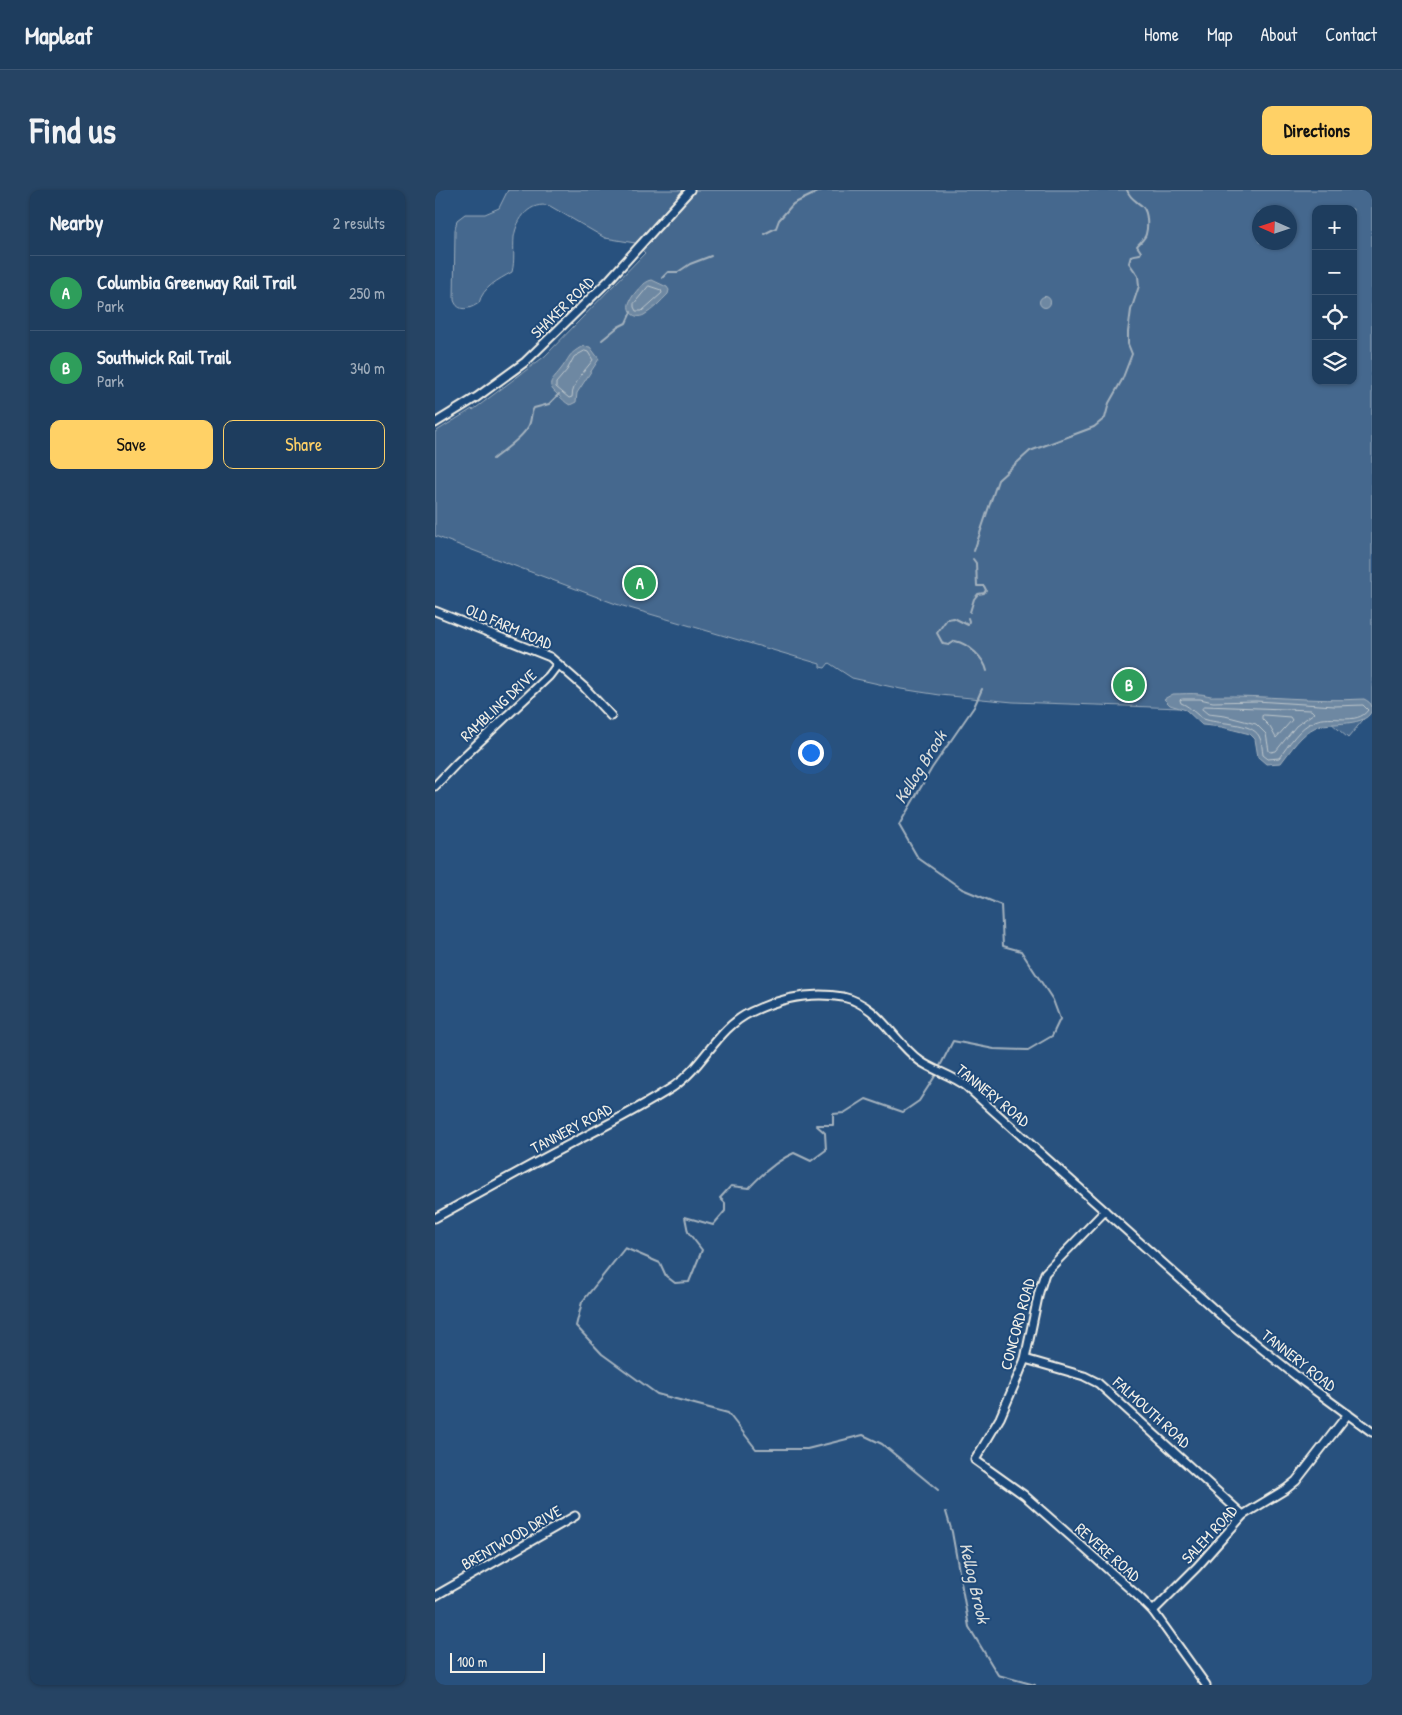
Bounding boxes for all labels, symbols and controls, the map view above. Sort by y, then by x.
text: Mapleaf [25,19,93,51]
text: Home [1144,22,1179,47]
text: Map [1207,22,1232,47]
text: About [1260,22,1297,47]
text: Contact [1325,22,1377,47]
button: Directions [1262,106,1372,155]
text: Find us [30,107,116,154]
north arrow [1252,205,1297,250]
map controls [1312,205,1357,385]
button: + [1312,205,1357,250]
text: Nearby [50,208,103,237]
text: 2 results [333,212,385,234]
button: − [1312,250,1357,295]
text: Columbia Greenway Rail Trail [97,269,296,295]
street label: SHAKER ROAD [525,271,599,343]
text: A [62,282,70,304]
text: 250 m [349,282,385,304]
text: Park [97,295,124,317]
button: locate [1312,295,1357,340]
button: layers [1312,340,1357,385]
text: Southwick Rail Trail [97,344,231,370]
text: B [62,357,70,379]
text: 340 m [350,357,385,379]
text: Park [97,370,124,392]
button: Save [50,420,213,469]
button: Share [223,420,385,469]
pin: A [624,564,656,602]
street label: OLD FARM ROAD [462,598,556,654]
street label: RAMBLING DRIVE [455,664,541,746]
pin: B [1113,666,1145,704]
water label: Kellog Brook [888,724,953,808]
your location [798,740,824,766]
street label: TANNERY ROAD [952,1058,1035,1132]
street label: TANNERY ROAD [527,1097,616,1159]
street label: CONCORD ROAD [994,1275,1040,1372]
street label: TANNERY ROAD [1257,1324,1341,1396]
street label: FALMOUTH ROAD [1108,1371,1196,1453]
street label: BRENTWOOD DRIVE [457,1499,565,1575]
street label: SALEM ROAD [1176,1500,1242,1568]
street label: REVERE ROAD [1071,1517,1146,1587]
water label: Kellog Brook [954,1540,997,1627]
scale bar [450,1650,545,1673]
text: 100 m [457,1652,487,1671]

